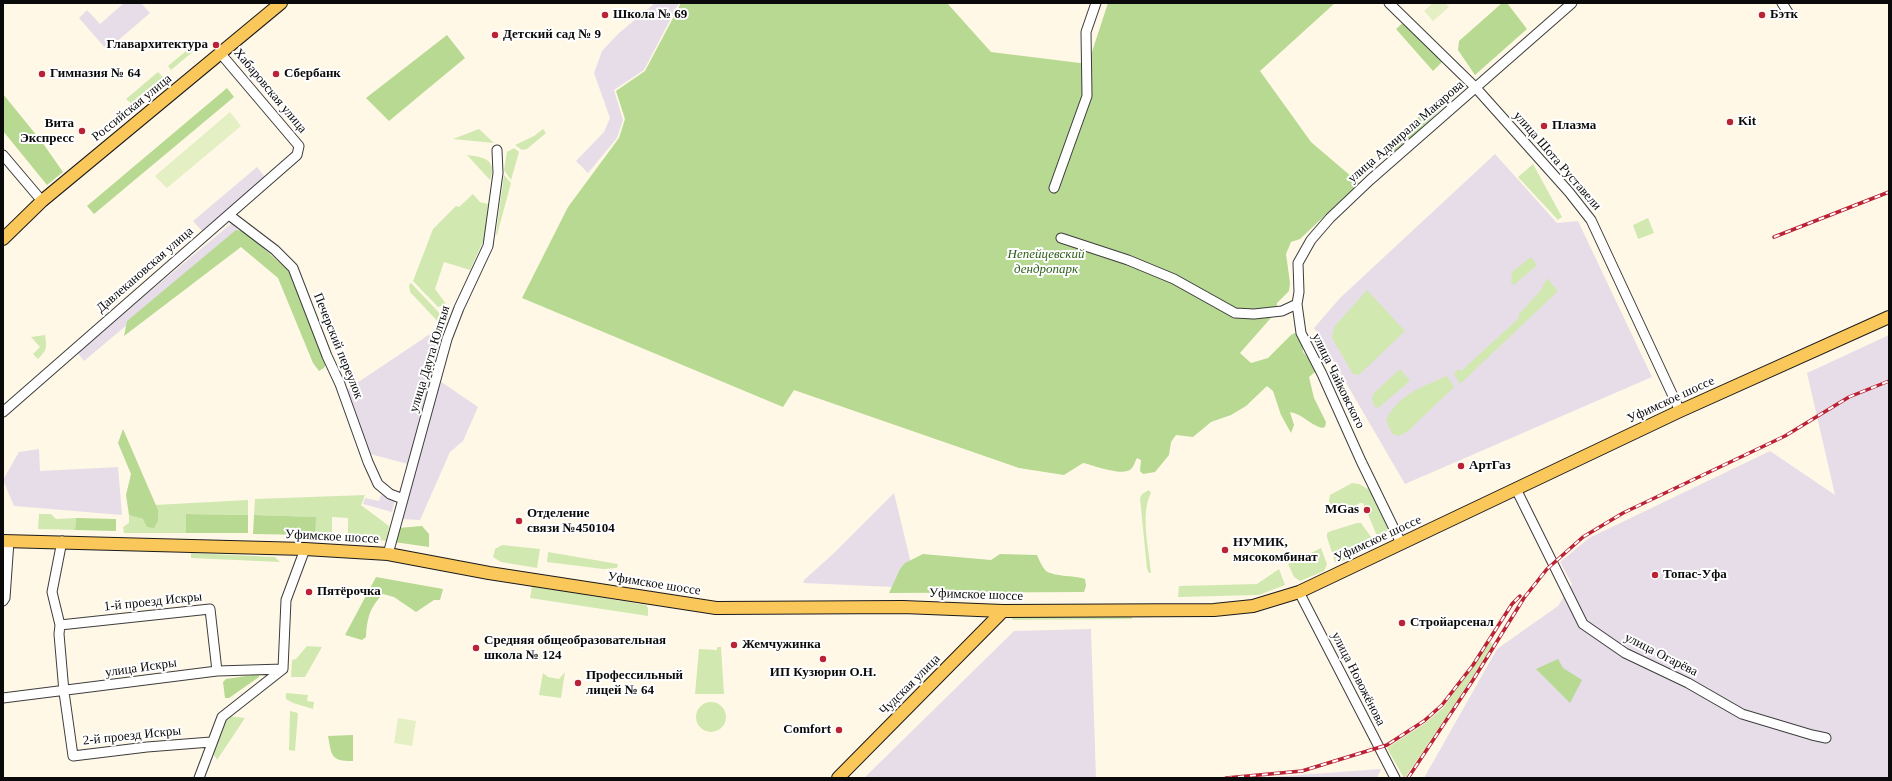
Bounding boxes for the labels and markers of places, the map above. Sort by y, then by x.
place label: Школа № 69 [613,7,687,23]
place label: Бэтк [1770,7,1798,23]
marker: Школа № 69 [600,10,610,20]
marker: Бэтк [1757,10,1767,20]
place label: Детский сад № 9 [503,27,601,43]
marker: Детский сад № 9 [490,30,500,40]
place label: Главархитектура [107,37,208,53]
marker: Главархитектура [211,40,221,50]
place label: Гимназия № 64 [50,66,140,82]
place label: Сбербанк [284,66,341,82]
marker: Гимназия № 64 [37,69,47,79]
marker: Сбербанк [271,69,281,79]
place label: Kit [1738,114,1756,130]
place label: Вита Экспресс [20,116,74,147]
marker: Kit [1725,117,1735,127]
place label: Плазма [1552,118,1596,134]
marker: Плазма [1539,121,1549,131]
marker: Вита Экспресс [77,126,87,136]
place label: АртГаз [1469,458,1511,474]
marker: АртГаз [1456,461,1466,471]
place label: MGas [1325,502,1359,518]
marker: MGas [1362,505,1372,515]
place label: Отделение связи №450104 [527,506,615,537]
marker: Отделение связи №450104 [514,516,524,526]
place label: НУМИК, мясокомбинат [1233,535,1318,566]
marker: НУМИК, мясокомбинат [1220,545,1230,555]
place label: Топас-Уфа [1663,567,1727,583]
marker: Топас-Уфа [1650,570,1660,580]
place label: Пятёрочка [317,584,381,600]
marker: Пятёрочка [304,587,314,597]
place label: Стройарсенал [1410,615,1494,631]
marker: Стройарсенал [1397,618,1407,628]
place label: Средняя общеобразовательная школа № 124 [484,633,666,664]
place label: Жемчужинка [742,637,821,653]
marker: Жемчужинка [729,640,739,650]
marker: Средняя общеобразовательная школа № 124 [471,643,481,653]
marker: ИП Кузюрин О.Н. [818,654,828,664]
place label: ИП Кузюрин О.Н. [770,665,876,681]
place label: Профессильный лицей № 64 [586,668,683,699]
marker: Профессильный лицей № 64 [573,678,583,688]
place label: Comfort [783,722,831,738]
marker: Comfort [834,725,844,735]

